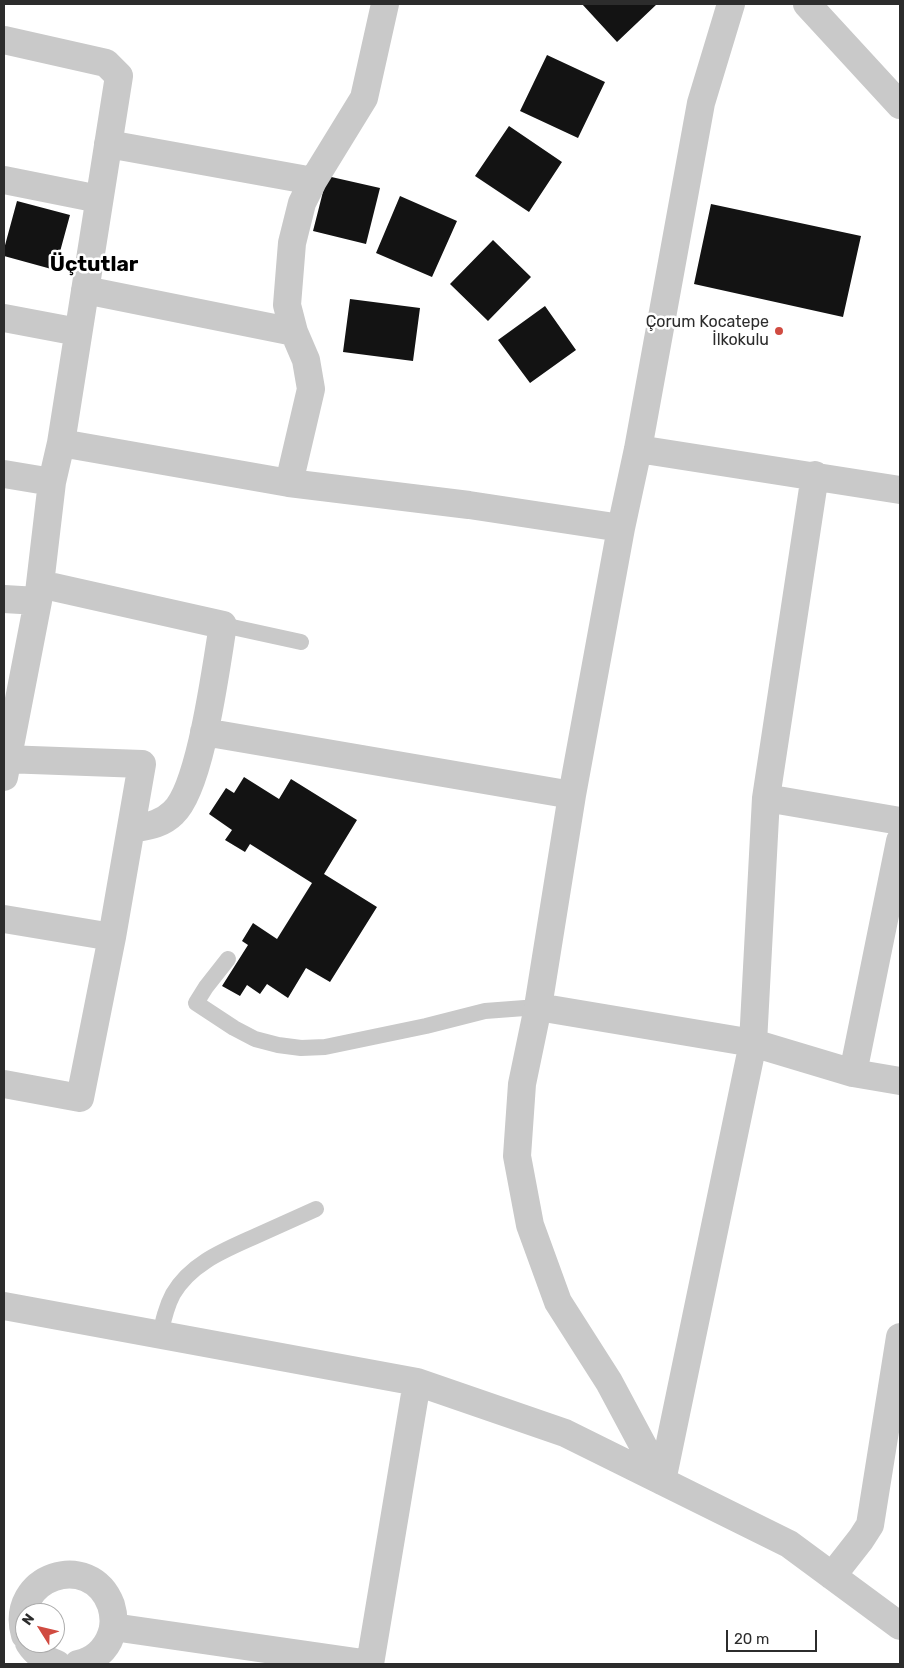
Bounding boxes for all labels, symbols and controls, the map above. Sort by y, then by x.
district label: Üçtutlar [50,252,138,278]
place label: Çorum Kocatepe İlkokulu [646,312,769,350]
marker: Çorum Kocatepe İlkokulu [773,325,785,337]
north arrow [15,1603,65,1653]
text: N [18,1610,38,1629]
scale bar [729,1620,820,1652]
text: 20 m [734,1630,769,1648]

